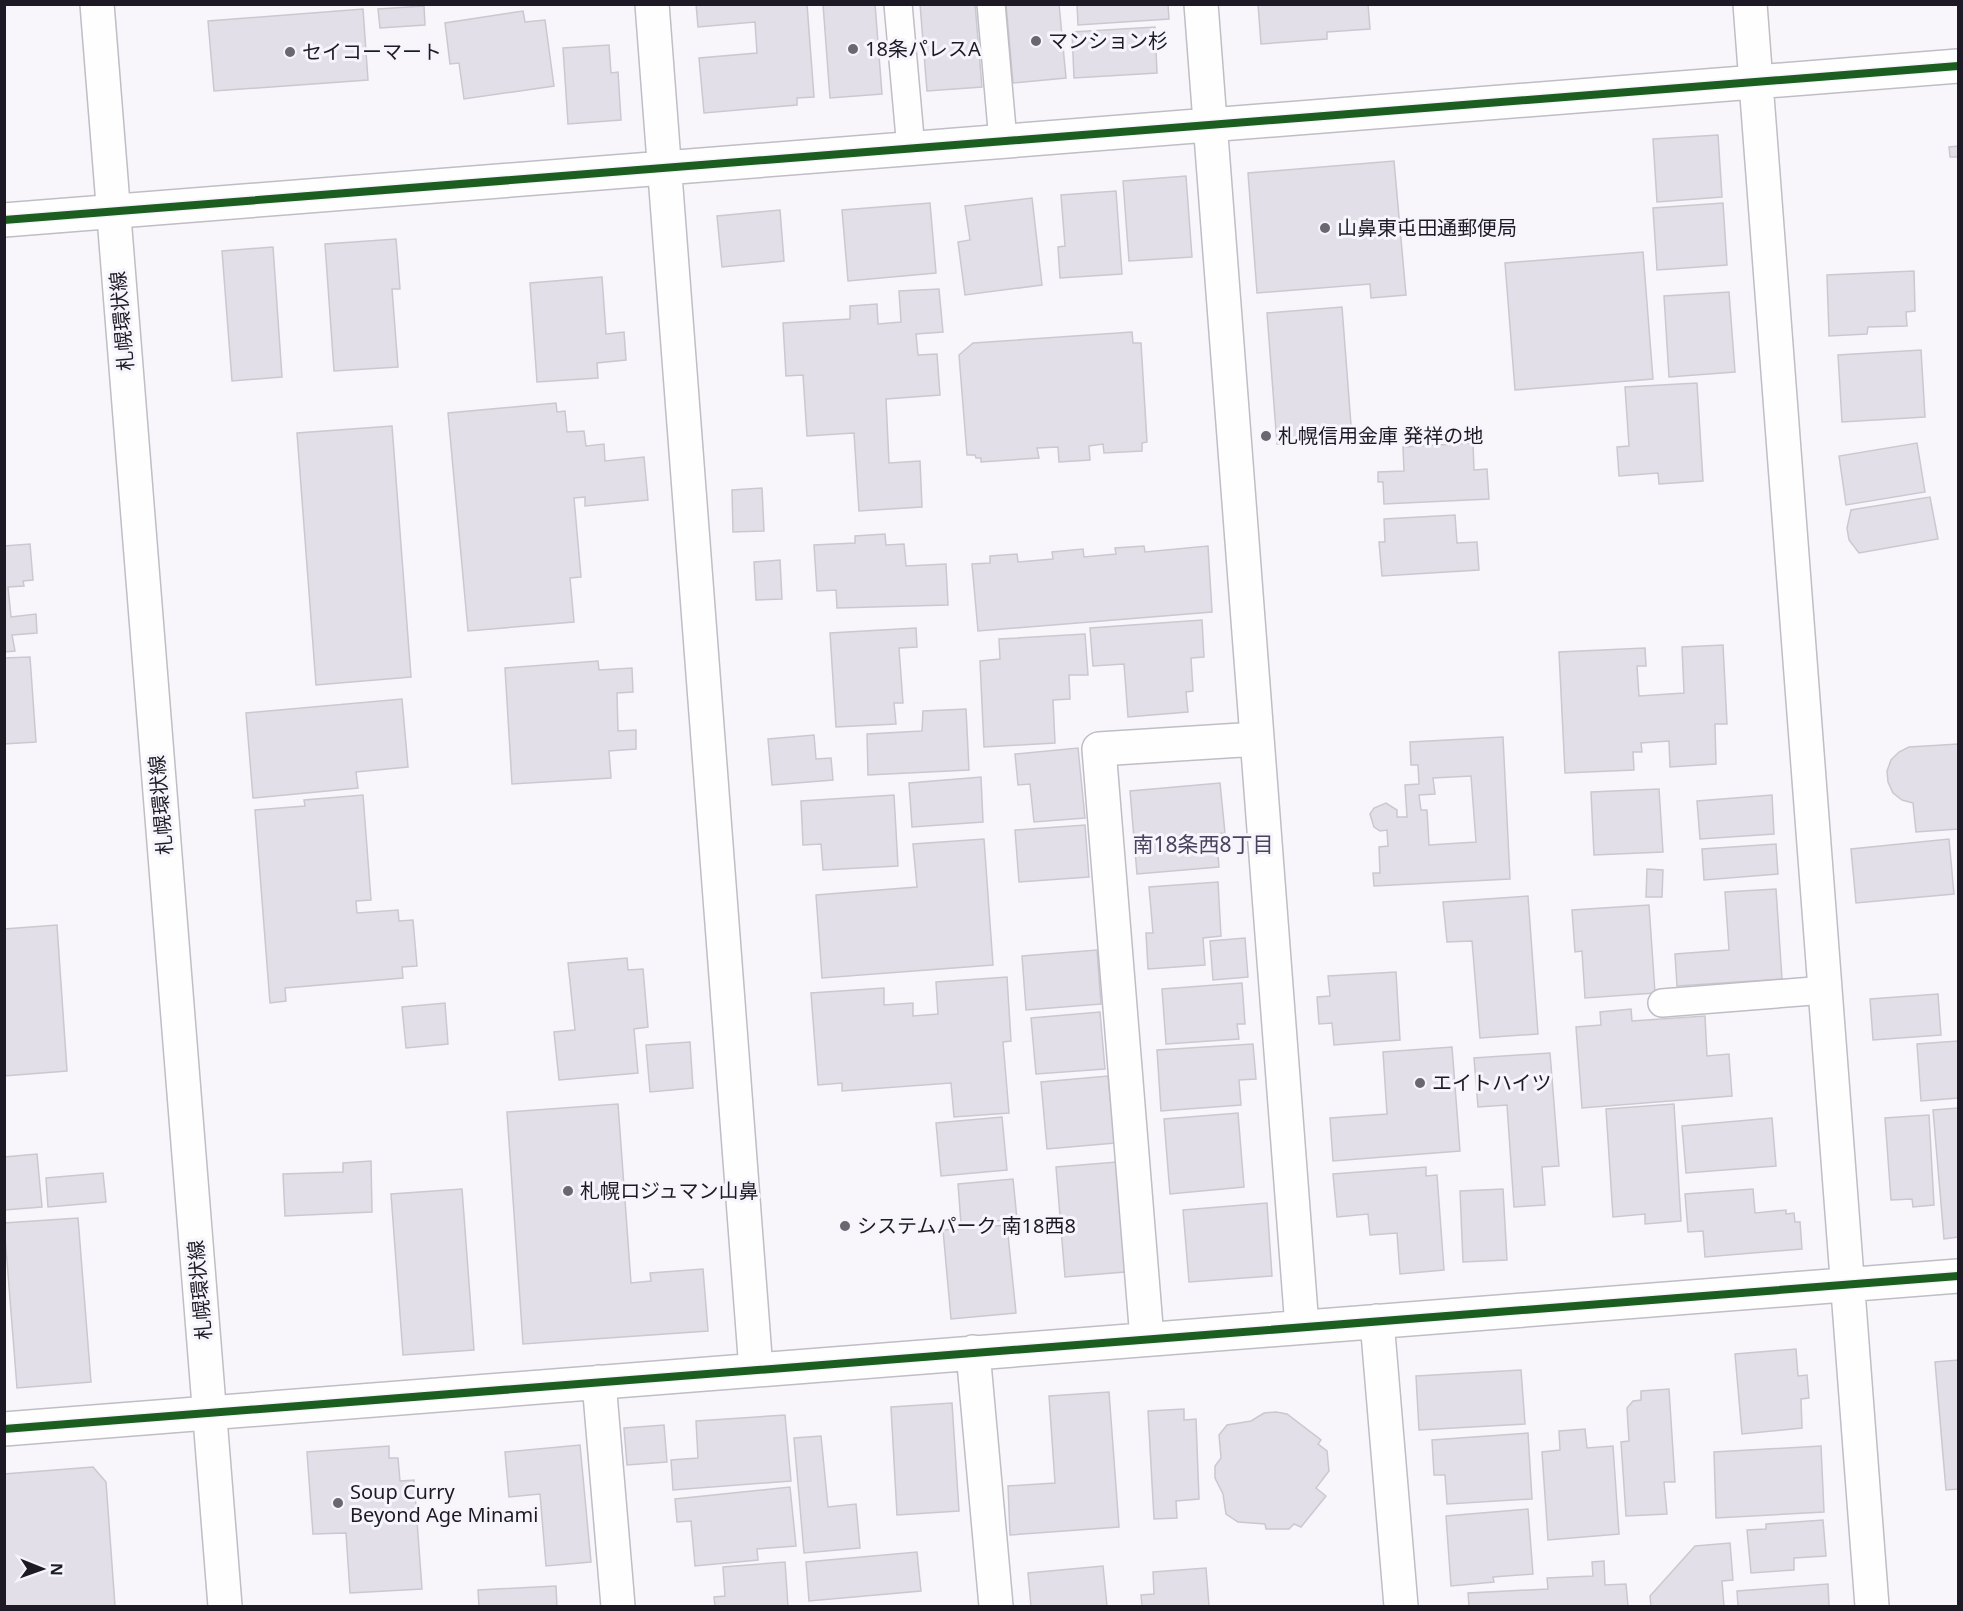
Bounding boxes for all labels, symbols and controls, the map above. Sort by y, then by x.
place label: マンション杉 [1048,27,1168,54]
marker: マンション杉 [1029,34,1043,48]
place label: 18条パレスA [865,35,981,62]
place label: セイコーマート [302,38,442,65]
marker: 18条パレスA [846,42,860,56]
marker: セイコーマート [283,45,297,59]
place label: 山鼻東屯田通郵便局 [1337,214,1517,241]
marker: 山鼻東屯田通郵便局 [1318,221,1332,235]
street label: 札幌環状線 [104,270,139,372]
place label: 札幌信用金庫 発祥の地 [1278,422,1483,449]
marker: 札幌信用金庫 発祥の地 [1259,429,1273,443]
street label: 札幌環状線 [143,754,178,856]
district label: 南18条西8丁目 [1132,830,1274,858]
place label: エイトハイツ [1432,1069,1552,1096]
marker: エイトハイツ [1413,1076,1427,1090]
place label: 札幌ロジュマン山鼻 [580,1177,759,1204]
marker: 札幌ロジュマン山鼻 [561,1184,575,1198]
place label: システムパーク 南18西8 [857,1212,1076,1239]
marker: システムパーク 南18西8 [838,1219,852,1233]
street label: 札幌環状線 [182,1239,217,1341]
place label: Soup Curry Beyond Age Minami [350,1478,538,1528]
marker: Soup Curry Beyond Age Minami [331,1496,345,1510]
north arrow [12,1539,72,1599]
text: N [46,1563,68,1576]

